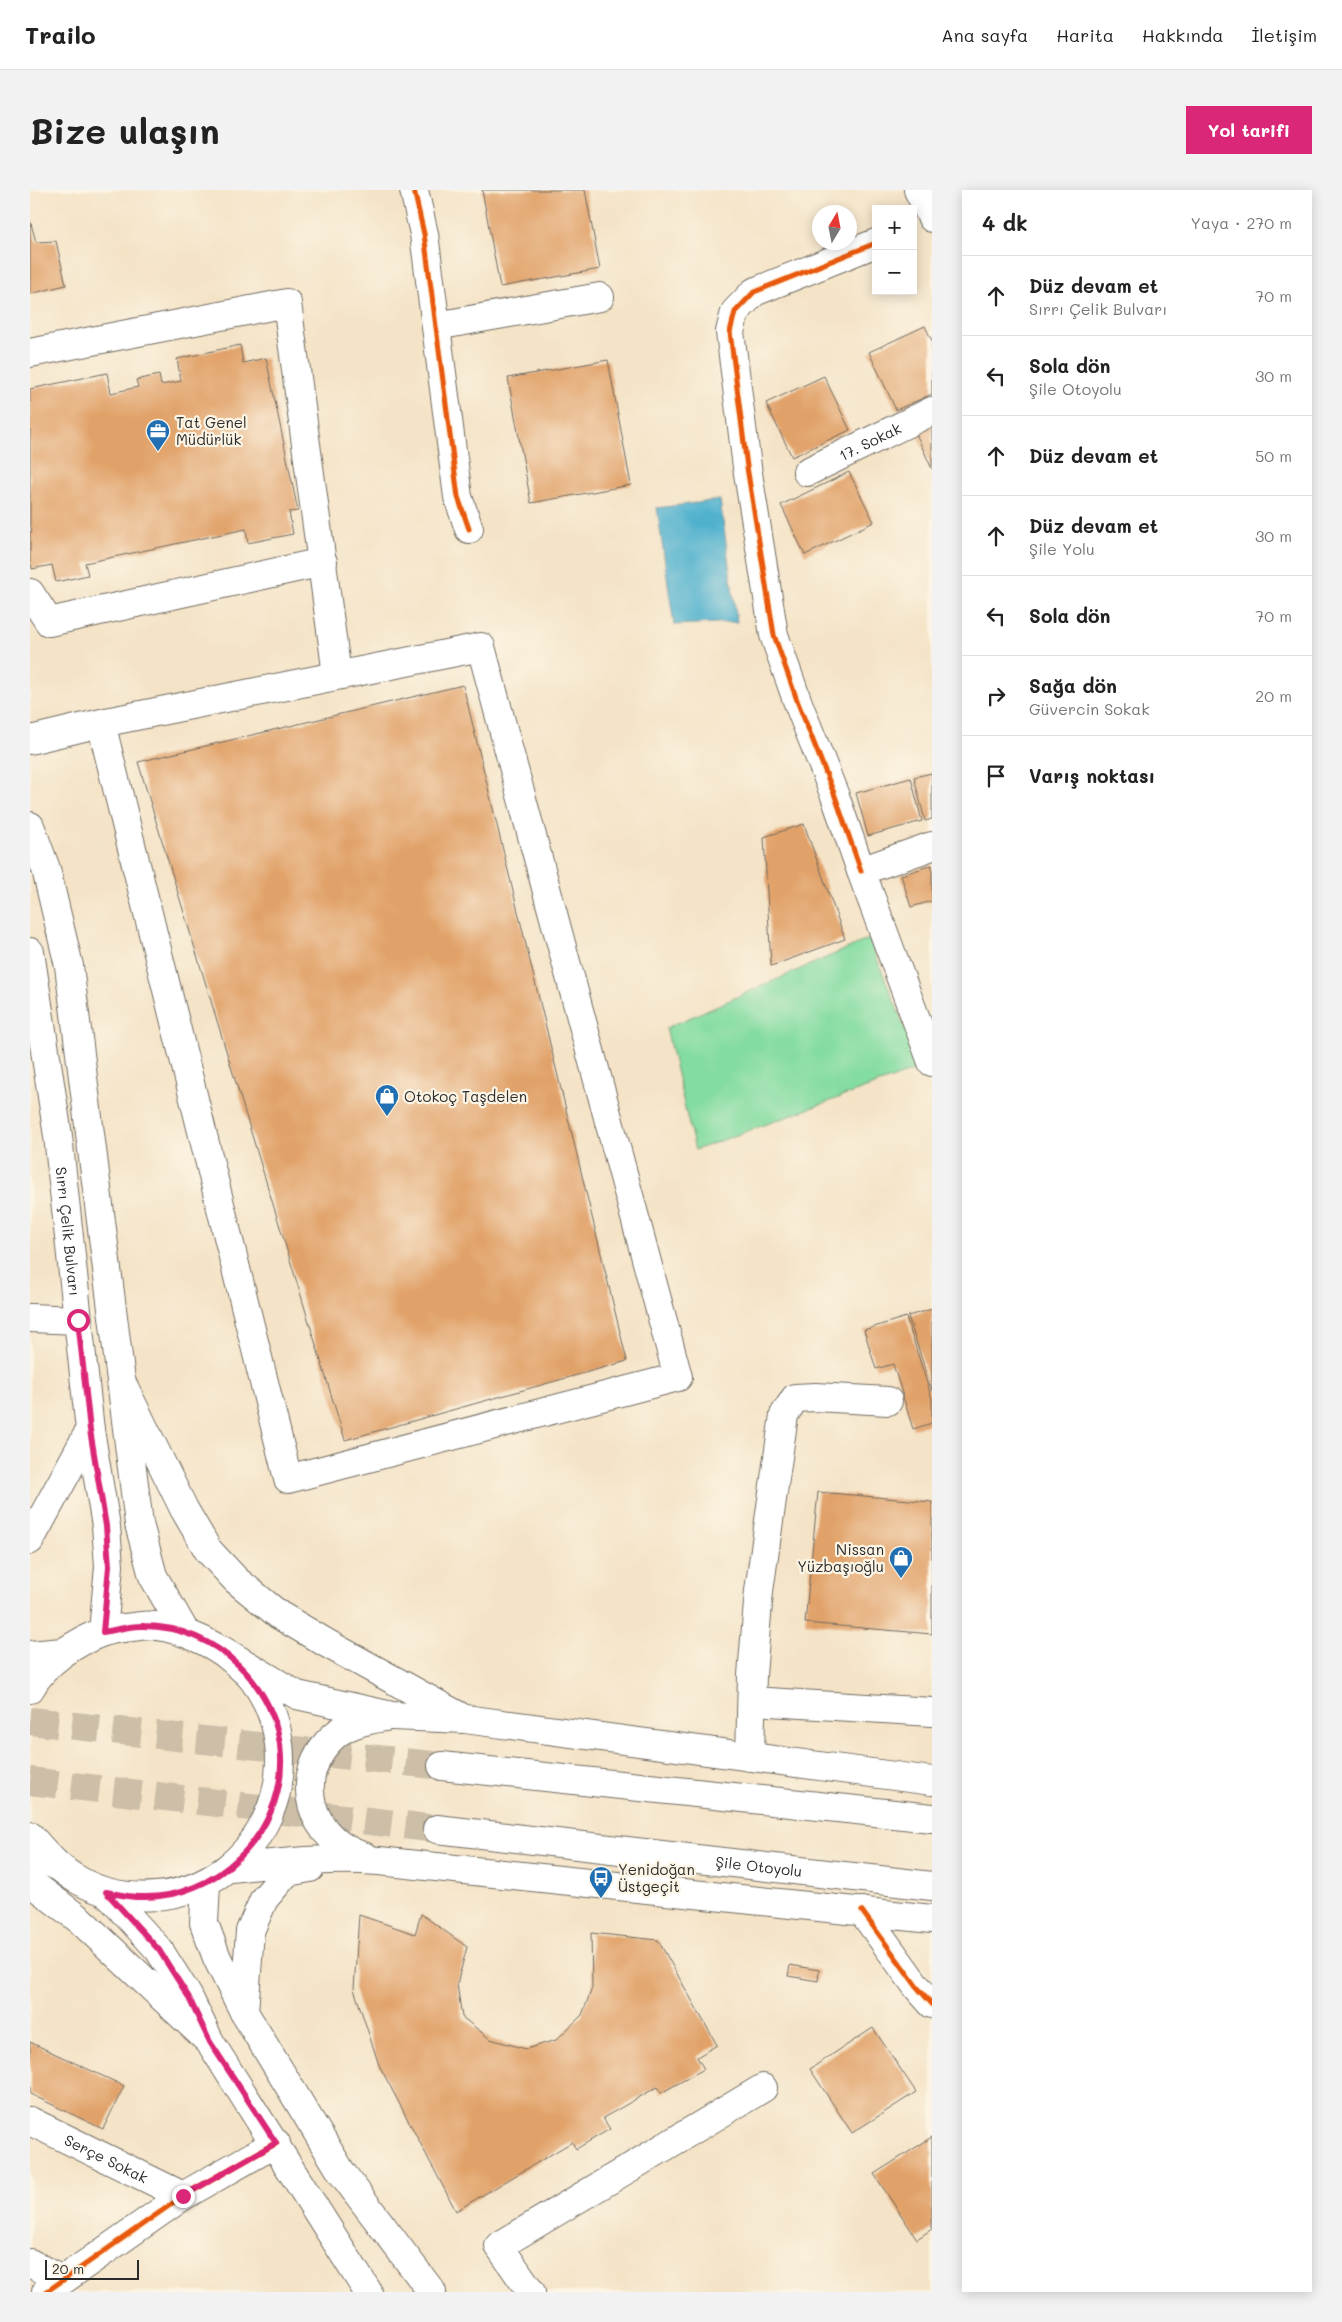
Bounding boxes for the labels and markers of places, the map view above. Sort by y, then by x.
place label: Tat Genel Müdürlük [176,412,247,449]
office icon: Tat Genel Müdürlük [145,418,171,452]
shop icon: Otokoç Taşdelen [374,1083,400,1117]
place label: Otokoç Taşdelen [404,1086,527,1106]
place label: Nissan Yüzbaşıoğlu [797,1539,884,1576]
shop icon: Nissan Yüzbaşıoğlu [888,1545,914,1579]
place label: Yenidoğan Üstgeçit [618,1859,695,1896]
bus stop icon: Yenidoğan Üstgeçit [588,1865,614,1899]

